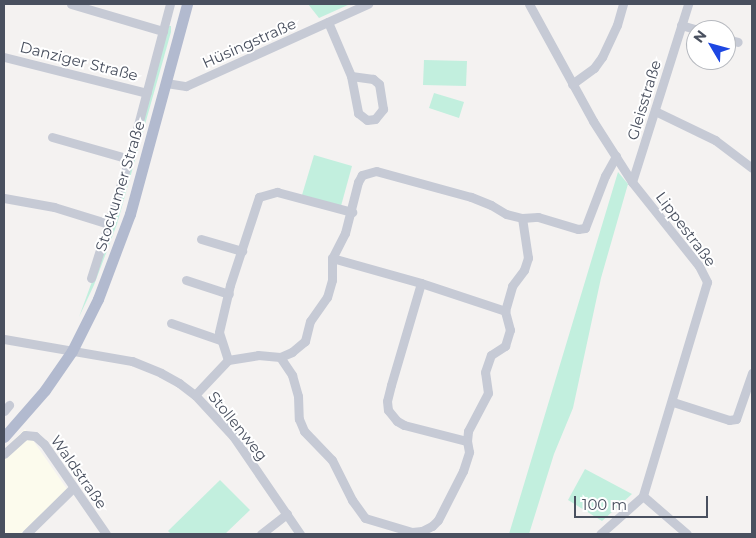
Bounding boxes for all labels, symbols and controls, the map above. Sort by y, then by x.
street label: Hüsingstraße [199,14,299,72]
north arrow [686,20,736,70]
text: N [689,27,710,47]
street label: Danziger Straße [18,38,140,84]
street label: Gleisstraße [623,58,665,142]
street label: Stockumer Straße [92,119,148,253]
street label: Lippestraße [652,188,720,270]
street label: Stollenweg [205,388,271,464]
street label: Waldstraße [47,432,111,512]
scale bar [576,486,710,518]
text: 100 m [582,495,627,514]

